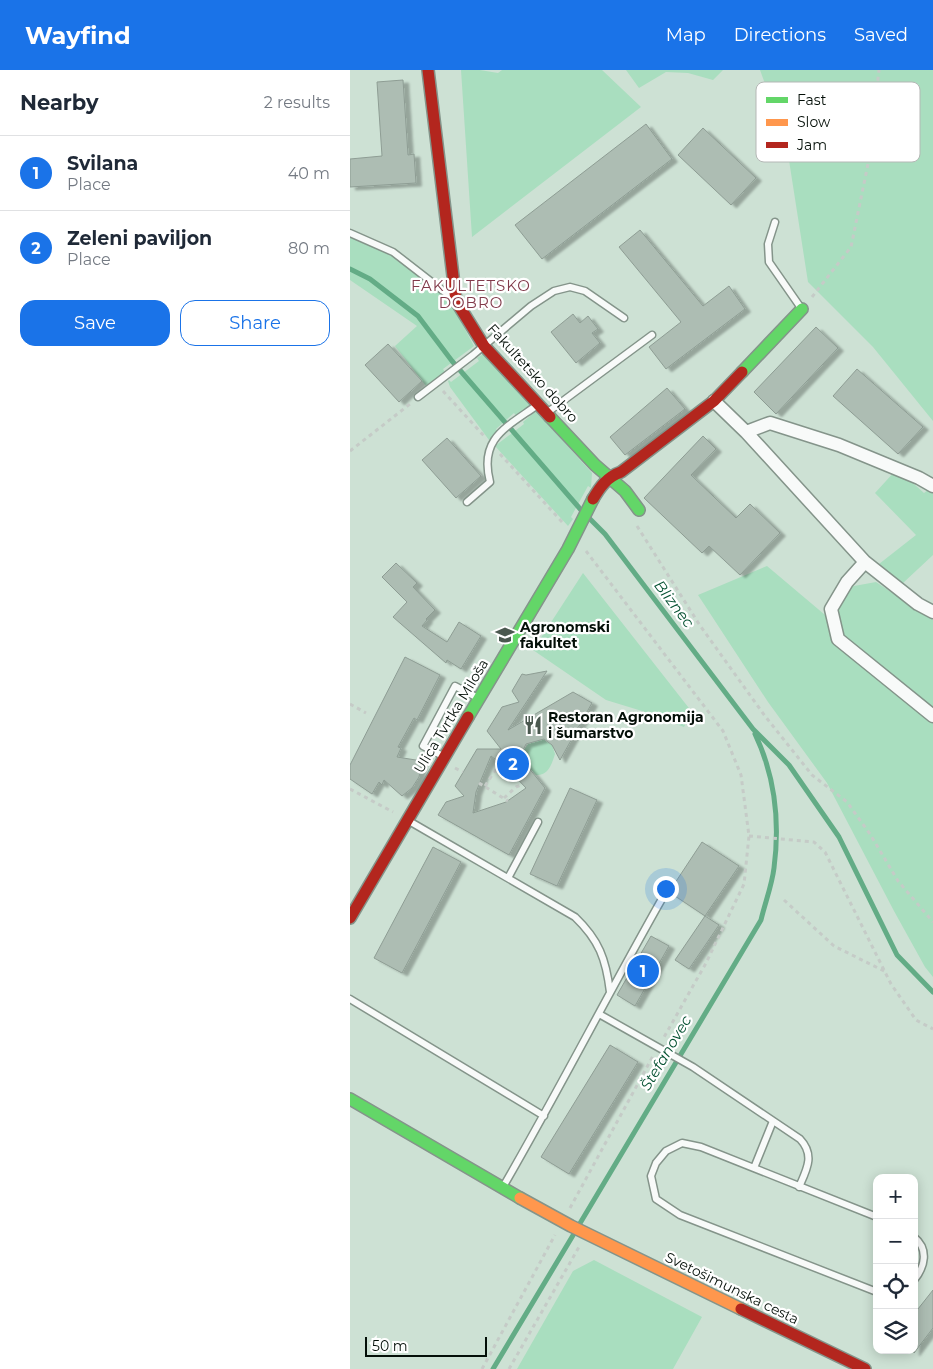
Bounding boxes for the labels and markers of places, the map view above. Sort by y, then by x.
place label: Agronomski fakultet [519,618,610,652]
school or university icon: Agronomski fakultet [494,624,516,646]
place label: Restoran Agronomija i šumarstvo [548,708,704,742]
restaurant icon: Restoran Agronomija i šumarstvo [522,714,544,736]
pin: 2 [497,745,529,783]
pin: 1 [627,952,659,990]

